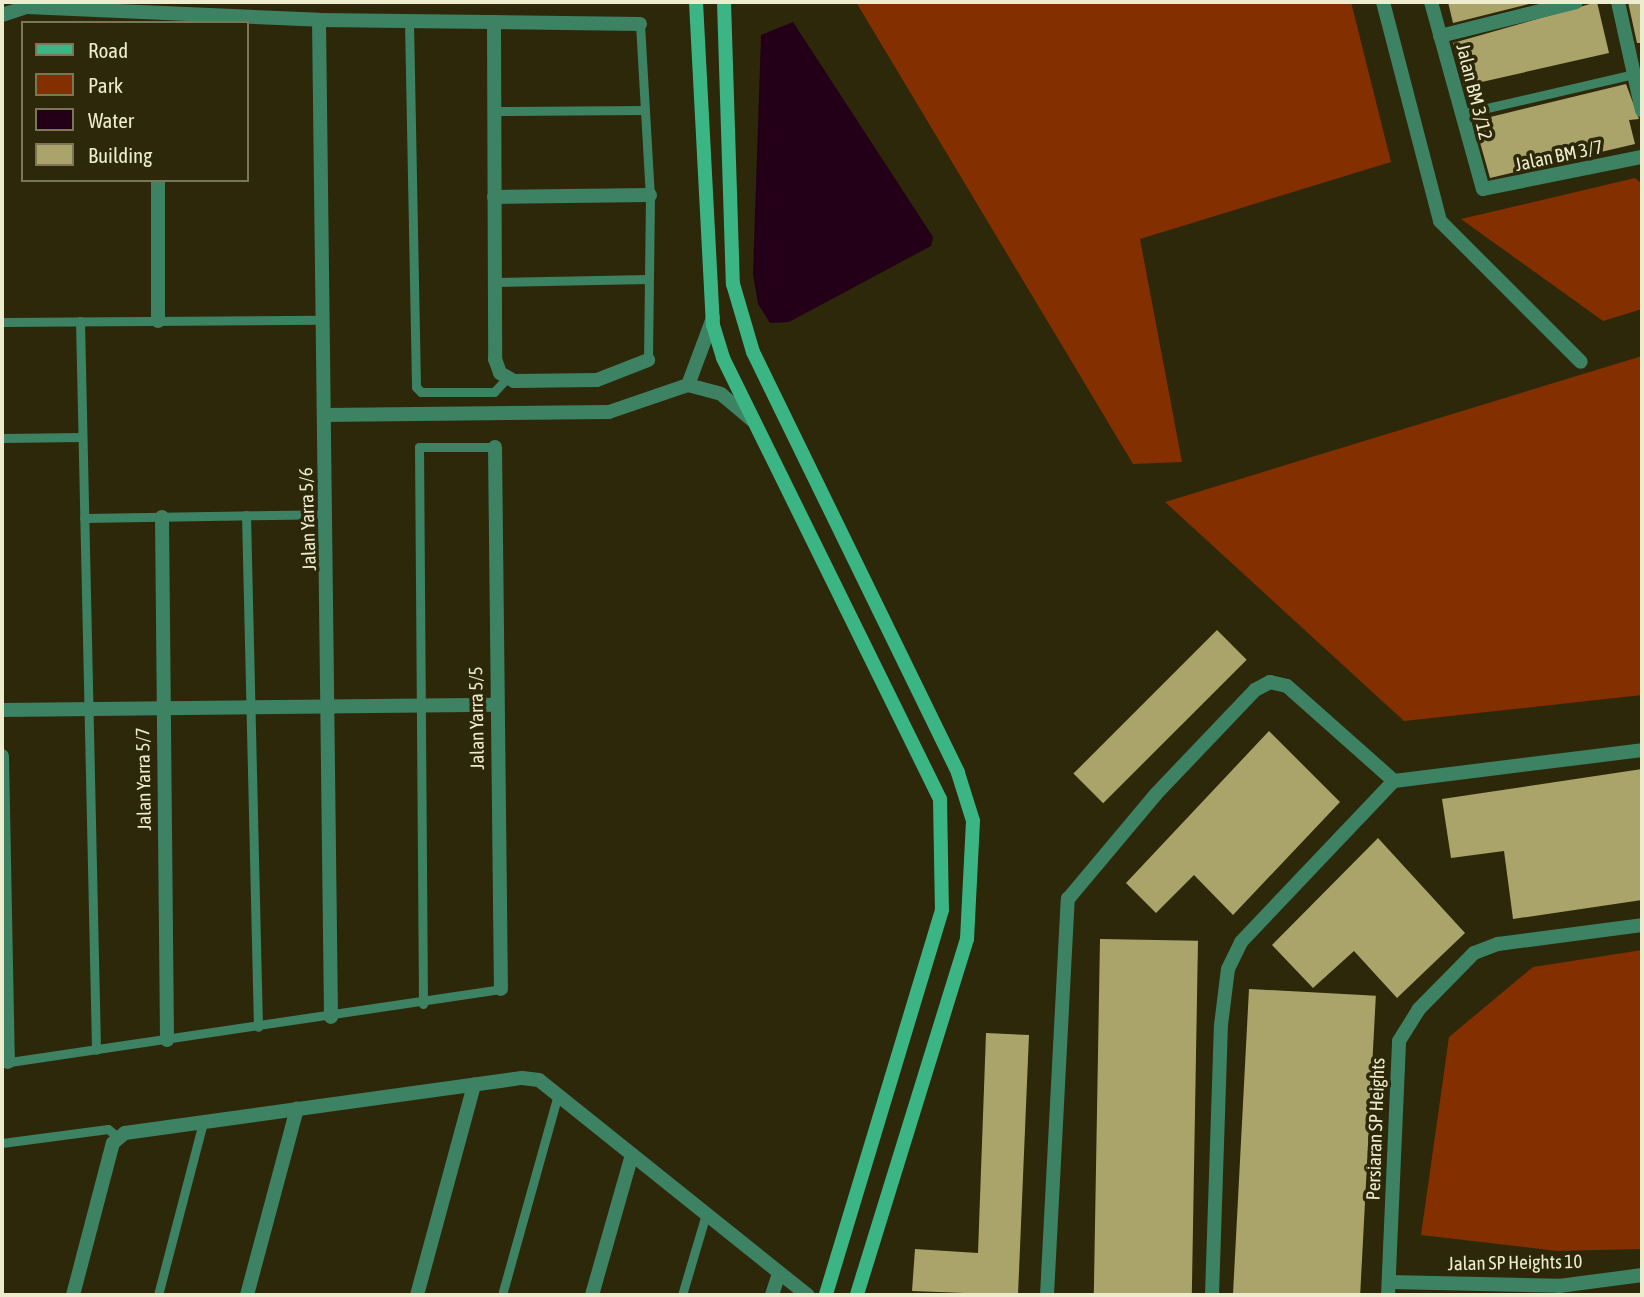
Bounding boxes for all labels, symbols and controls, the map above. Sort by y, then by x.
legend [21,21,248,182]
text: Road [88,38,128,62]
street label: Jalan BM 3/12 [1451,42,1497,142]
text: Park [88,73,123,97]
text: Water [88,108,134,132]
street label: Jalan BM 3/7 [1513,136,1605,176]
text: Building [88,143,152,167]
street label: Jalan Yarra 5/6 [295,467,321,571]
street label: Jalan Yarra 5/5 [465,666,489,770]
street label: Jalan Yarra 5/7 [132,727,156,831]
street label: Persiaran SP Heights [1362,1057,1390,1201]
street label: Jalan SP Heights 10 [1448,1250,1582,1276]

